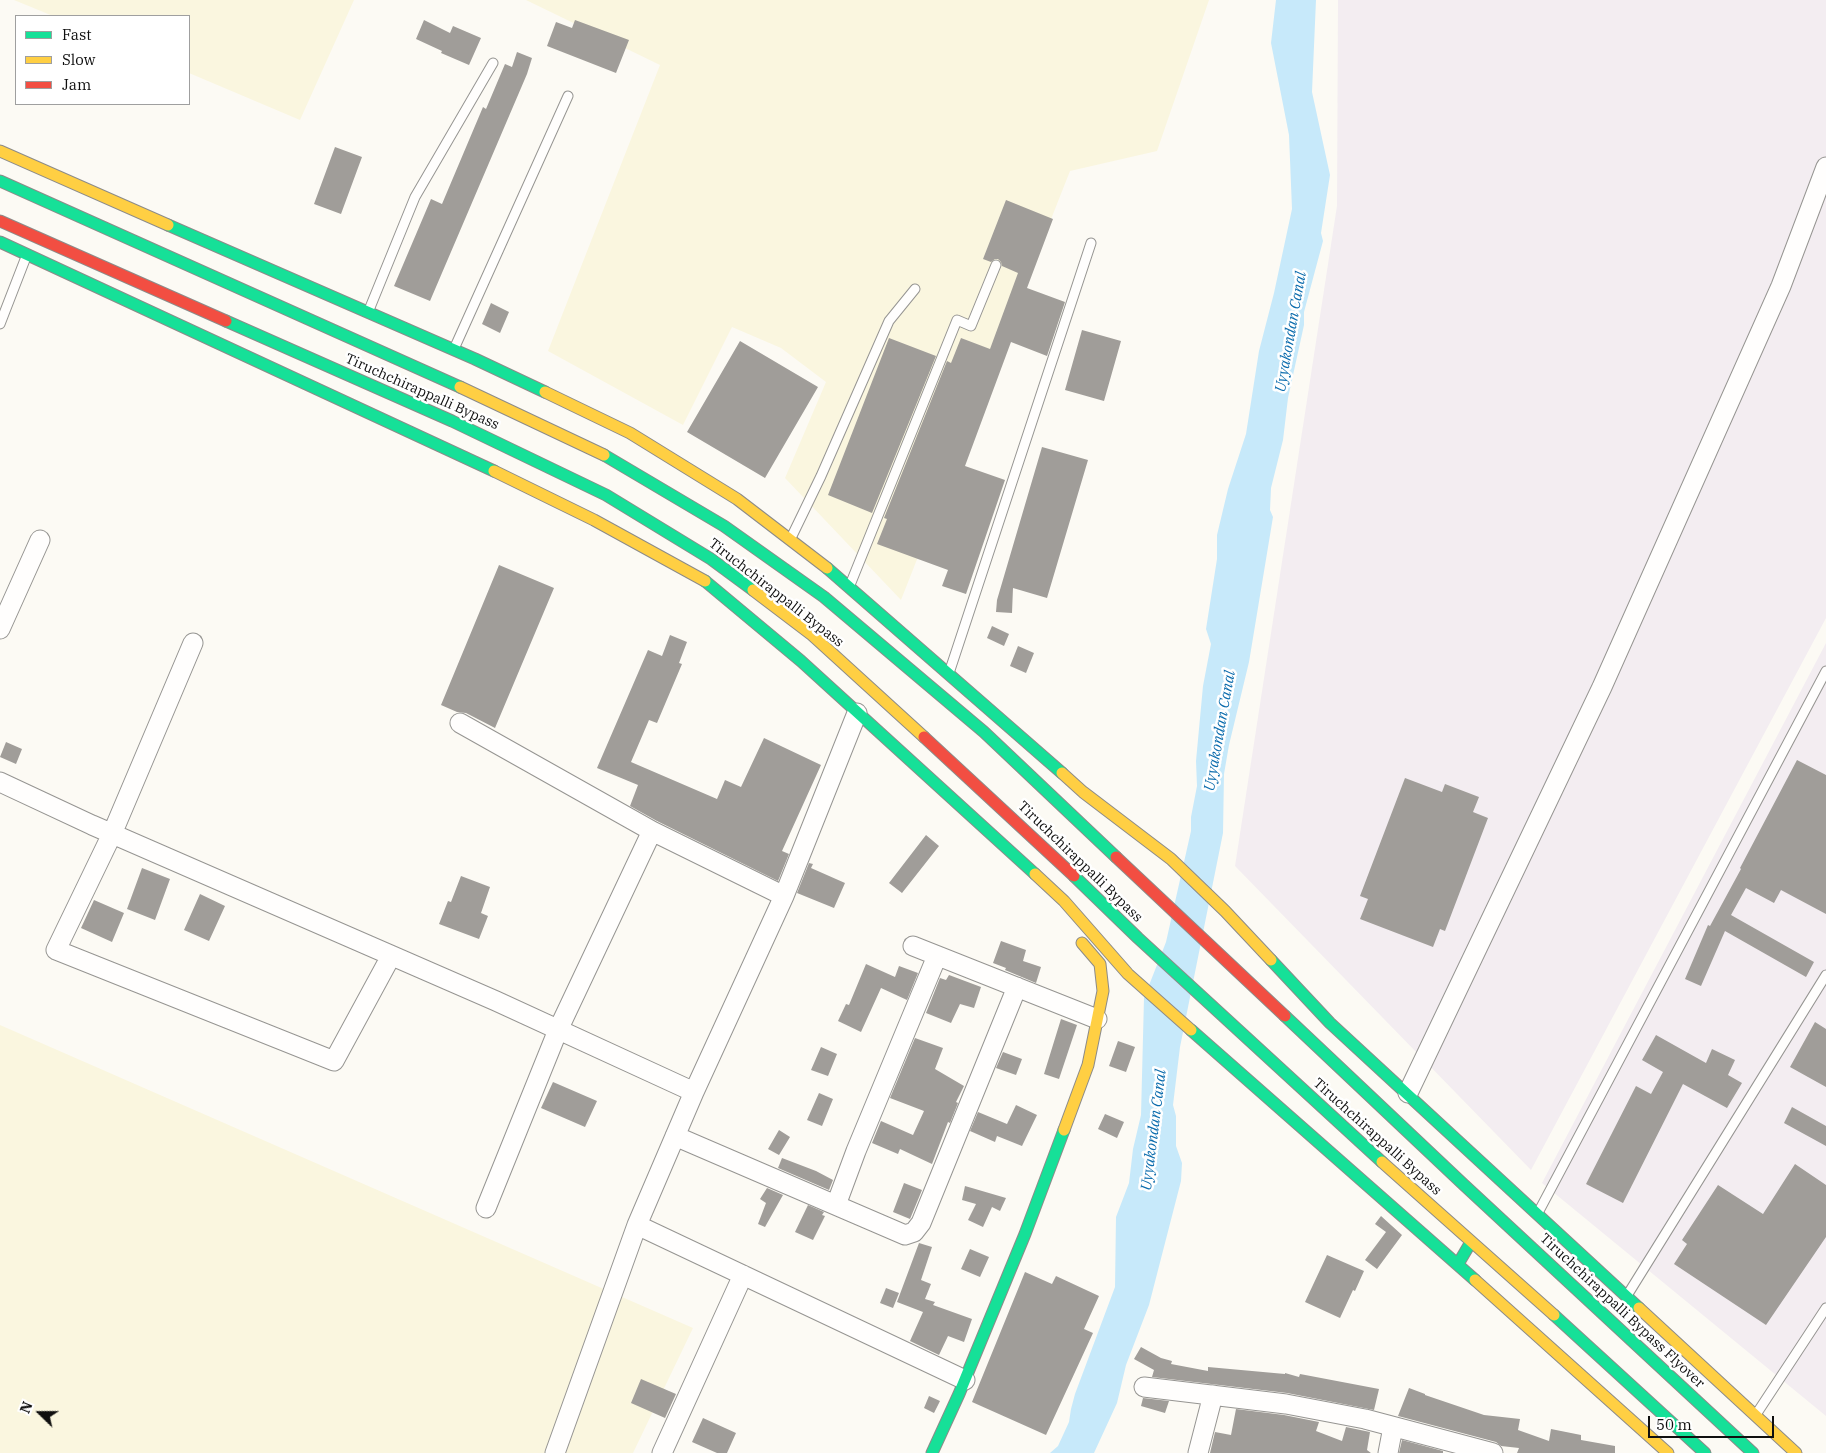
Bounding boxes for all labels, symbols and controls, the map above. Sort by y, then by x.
legend [15,15,190,105]
text: Fast [62,25,92,44]
text: Slow [62,50,95,69]
text: Jam [62,75,91,94]
water label: Uyyakondan Canal [1272,270,1310,394]
street label: Tiruchchirappalli Bypass [342,350,502,434]
street label: Tiruchchirappalli Bypass [705,535,847,651]
water label: Uyyakondan Canal [1201,669,1239,793]
street label: Tiruchchirappalli Bypass [1014,798,1146,926]
water label: Uyyakondan Canal [1138,1068,1170,1192]
street label: Tiruchchirappalli Bypass [1309,1075,1445,1199]
street label: Tiruchchirappalli Bypass Flyover [1536,1230,1708,1392]
north arrow [15,1388,65,1438]
text: N [16,1399,37,1416]
scale bar [1651,1406,1777,1438]
text: 50 m [1656,1415,1692,1434]

